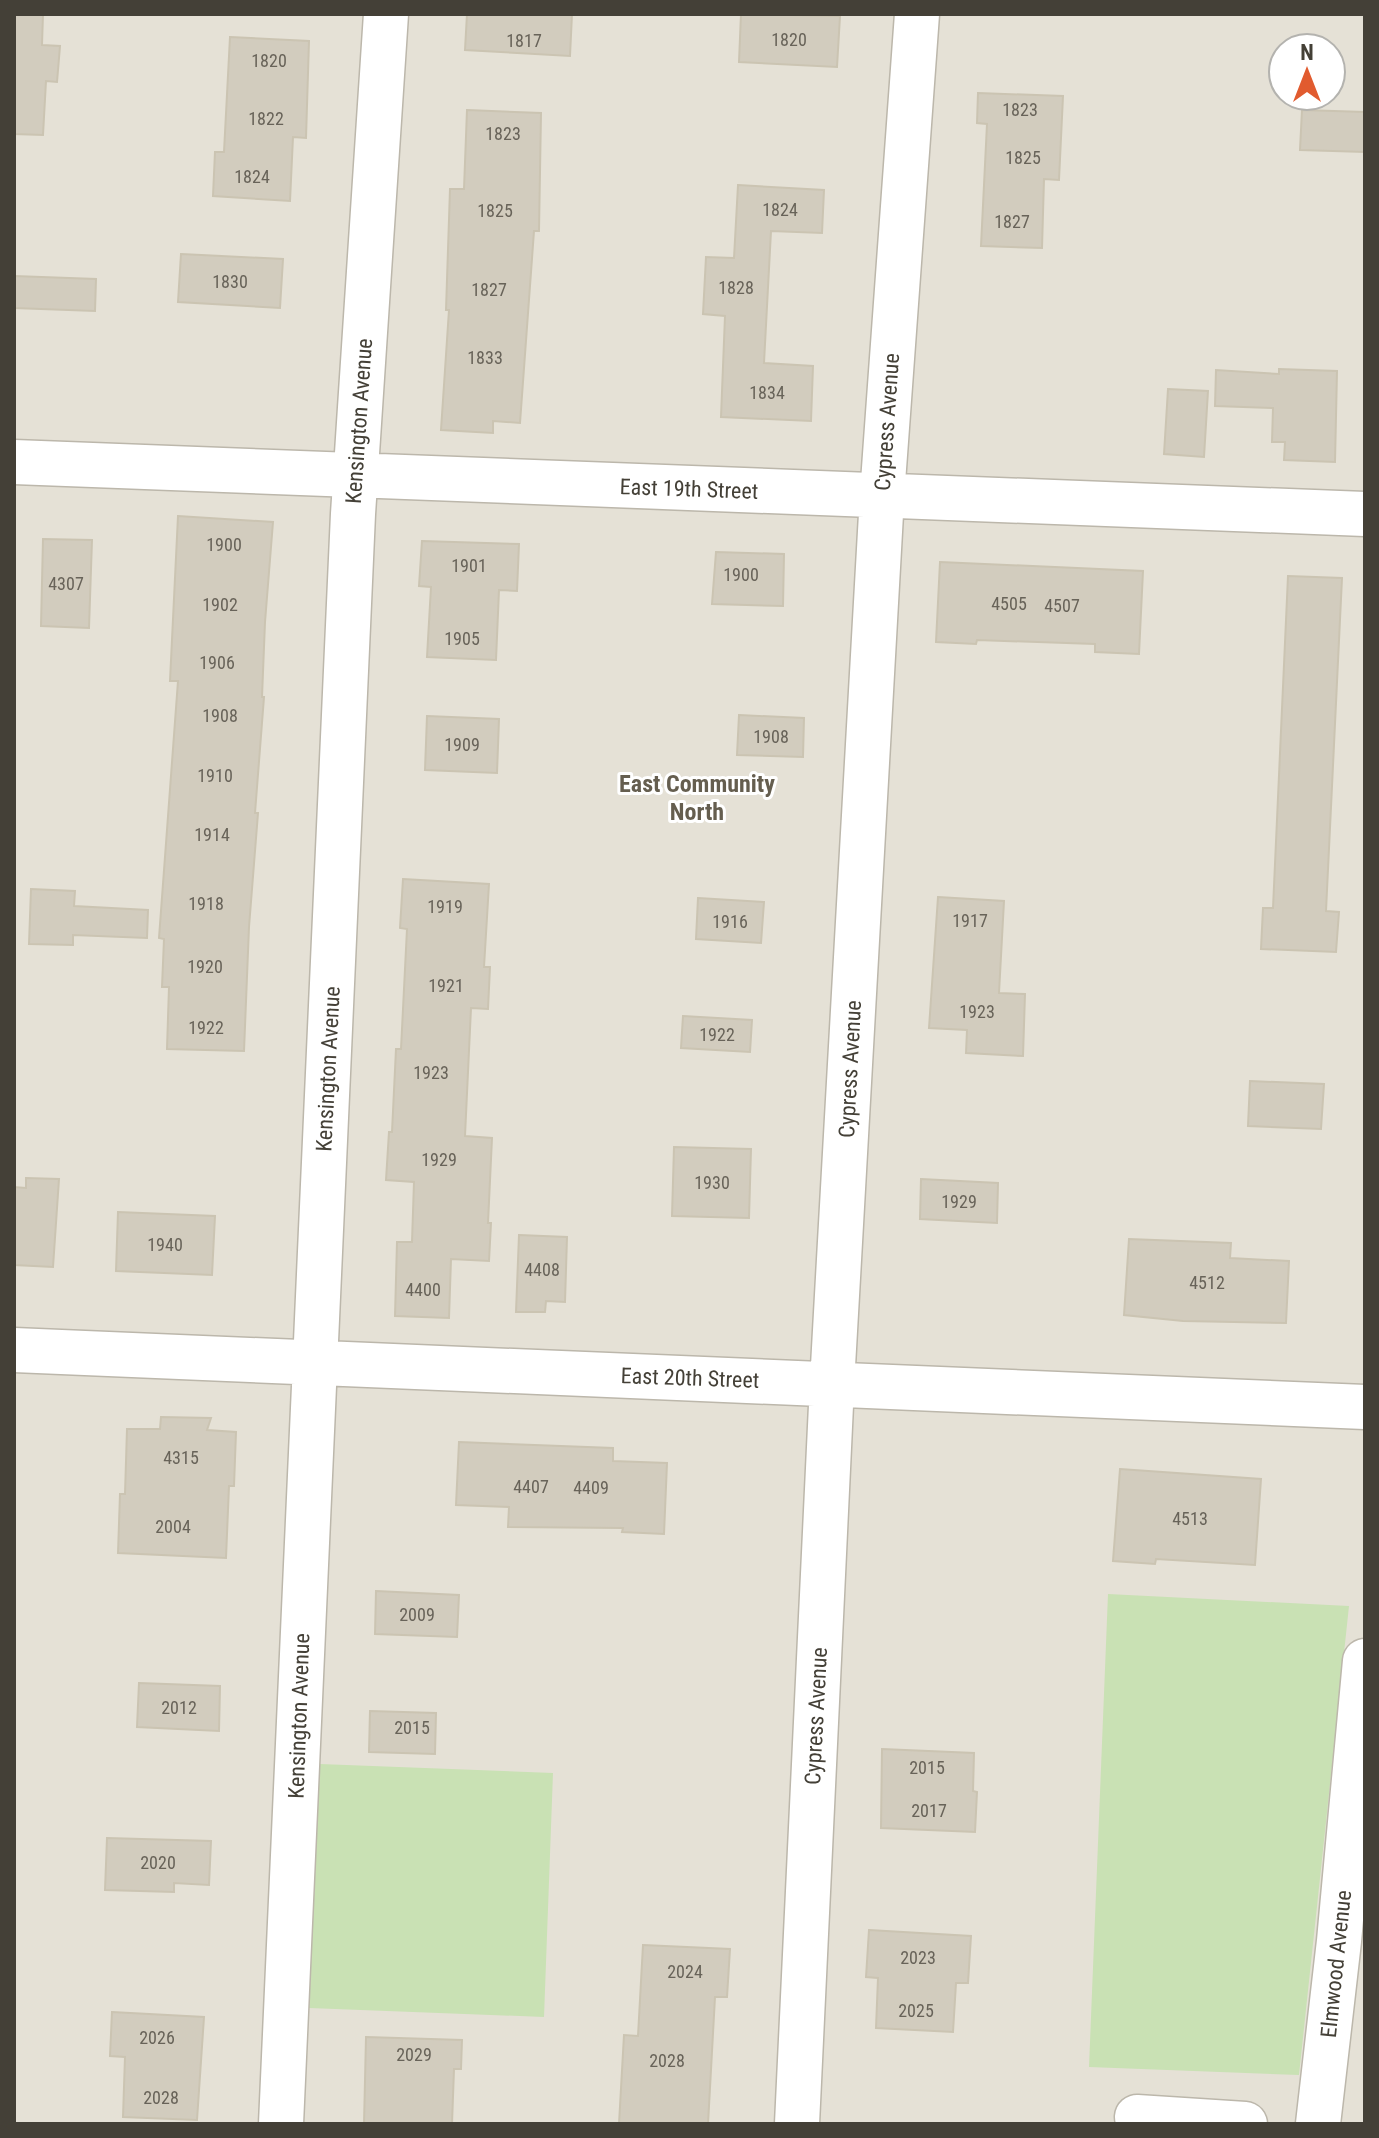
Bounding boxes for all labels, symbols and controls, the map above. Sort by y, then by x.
house number: 1820 [771,29,807,50]
house number: 1817 [506,30,542,51]
north arrow [1267,32,1347,112]
text: N [1300,40,1314,65]
house number: 1820 [251,50,287,71]
house number: 1823 [1002,99,1038,120]
house number: 1822 [248,108,284,129]
house number: 1823 [485,123,521,144]
house number: 1825 [1005,147,1041,168]
house number: 1824 [234,166,270,187]
house number: 1824 [762,199,798,220]
house number: 1825 [477,200,513,221]
house number: 1827 [994,211,1030,232]
house number: 1830 [212,271,248,292]
house number: 1828 [718,277,754,298]
house number: 1827 [471,279,507,300]
street label: Kensington Avenue [341,338,377,504]
house number: 1833 [467,347,503,368]
street label: Cypress Avenue [870,352,904,492]
house number: 1834 [749,382,785,403]
street label: East 19th Street [619,474,759,504]
house number: 1900 [206,534,242,555]
house number: 1901 [451,555,487,576]
house number: 1900 [723,564,759,585]
house number: 4307 [48,573,84,594]
house number: 4505 [991,593,1027,614]
house number: 1902 [202,594,238,615]
house number: 4507 [1044,595,1080,616]
house number: 1905 [444,628,480,649]
house number: 1906 [199,652,235,673]
house number: 1908 [202,705,238,726]
house number: 1908 [753,726,789,747]
house number: 1909 [444,734,480,755]
house number: 1910 [197,765,233,786]
district label: East Community North [619,770,775,826]
house number: 1914 [194,824,230,845]
house number: 1918 [188,893,224,914]
house number: 1919 [427,896,463,917]
house number: 1917 [952,910,988,931]
house number: 1916 [712,911,748,932]
house number: 1920 [187,956,223,977]
house number: 1921 [428,975,464,996]
street label: Kensington Avenue [311,986,345,1152]
street label: Cypress Avenue [834,1000,866,1138]
house number: 1923 [959,1001,995,1022]
house number: 1922 [188,1017,224,1038]
house number: 1922 [699,1024,735,1045]
house number: 1923 [413,1062,449,1083]
house number: 1929 [421,1149,457,1170]
house number: 1930 [694,1172,730,1193]
house number: 1929 [941,1191,977,1212]
house number: 1940 [147,1234,183,1255]
house number: 4408 [524,1259,560,1280]
house number: 4512 [1189,1272,1225,1293]
house number: 4400 [405,1279,441,1300]
street label: East 20th Street [620,1363,760,1393]
house number: 4315 [163,1447,199,1468]
house number: 4407 [513,1476,549,1497]
house number: 4409 [573,1477,609,1498]
house number: 4513 [1172,1508,1208,1529]
house number: 2004 [155,1516,191,1537]
house number: 2009 [399,1604,435,1625]
street label: Kensington Avenue [284,1633,314,1799]
street label: Cypress Avenue [800,1647,832,1785]
house number: 2012 [161,1697,197,1718]
house number: 2015 [394,1717,430,1738]
house number: 2015 [909,1757,945,1778]
house number: 2017 [911,1800,947,1821]
house number: 2020 [140,1852,176,1873]
street label: Elmwood Avenue [1316,1889,1356,2039]
house number: 2023 [900,1947,936,1968]
house number: 2024 [667,1961,703,1982]
house number: 2025 [898,2000,934,2021]
house number: 2026 [139,2027,175,2048]
house number: 2029 [396,2044,432,2065]
house number: 2028 [649,2050,685,2071]
house number: 2028 [143,2087,179,2108]

